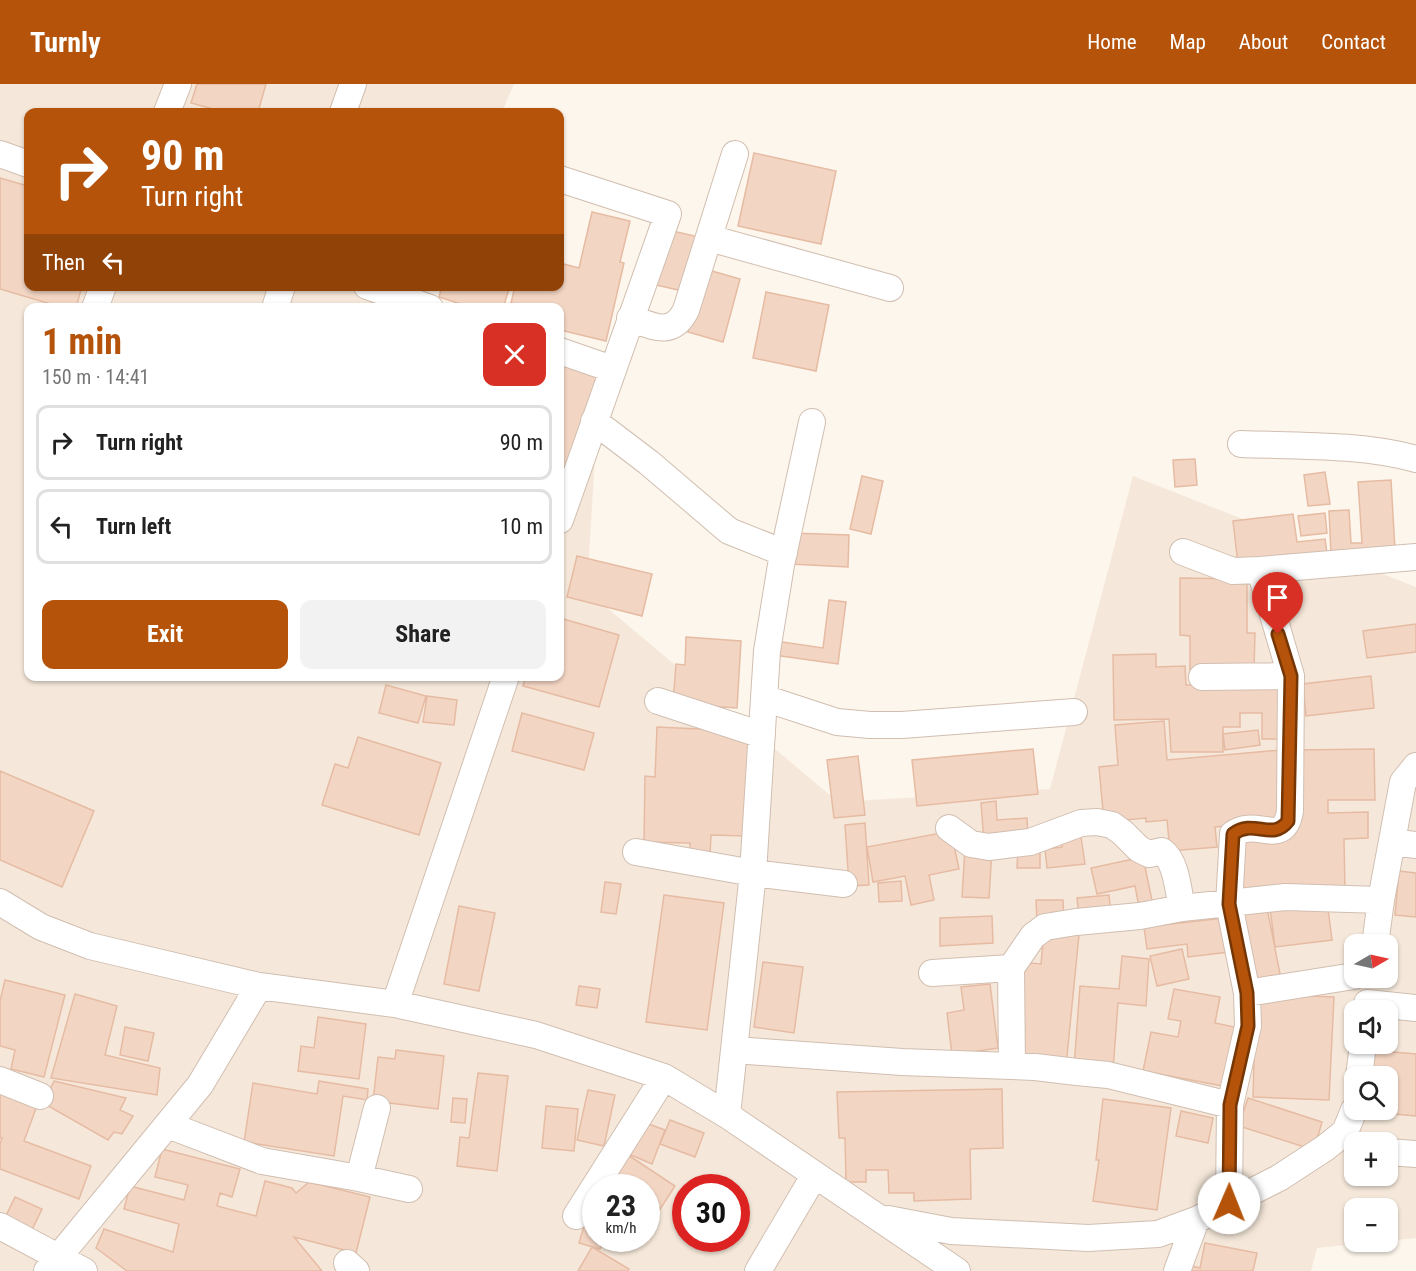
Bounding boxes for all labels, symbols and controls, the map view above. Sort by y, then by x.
text: Turnly [30,26,101,59]
text: Home [1087,30,1137,54]
text: Map [1170,30,1206,54]
text: About [1239,30,1288,54]
text: Contact [1321,30,1386,54]
text: 90 m [141,131,224,180]
icon: right [42,132,120,210]
text: Turn right [141,181,243,213]
icon: left [97,246,130,279]
text: Then [42,250,85,275]
text: 1 min [42,321,122,363]
button: close [483,323,546,386]
text: 150 m · 14:41 [42,365,149,389]
icon: right [45,426,78,459]
text: Turn right [96,430,183,455]
text: 90 m [500,430,543,455]
icon: left [45,510,78,543]
text: Turn left [96,514,171,539]
text: 10 m [500,514,543,539]
pin [1252,572,1303,634]
icon: arrive [1261,581,1294,614]
button: Exit [42,600,288,669]
button: Share [300,600,546,669]
north arrow [1344,934,1398,988]
map controls [1344,934,1398,1252]
button: sound [1344,1000,1398,1054]
button: search [1344,1066,1398,1120]
button: + [1344,1132,1398,1186]
position arrow [1197,1171,1261,1235]
speed limit sign: 30 [672,1174,750,1252]
text: 23 [606,1188,636,1223]
button: − [1344,1198,1398,1252]
text: km/h [606,1219,636,1237]

